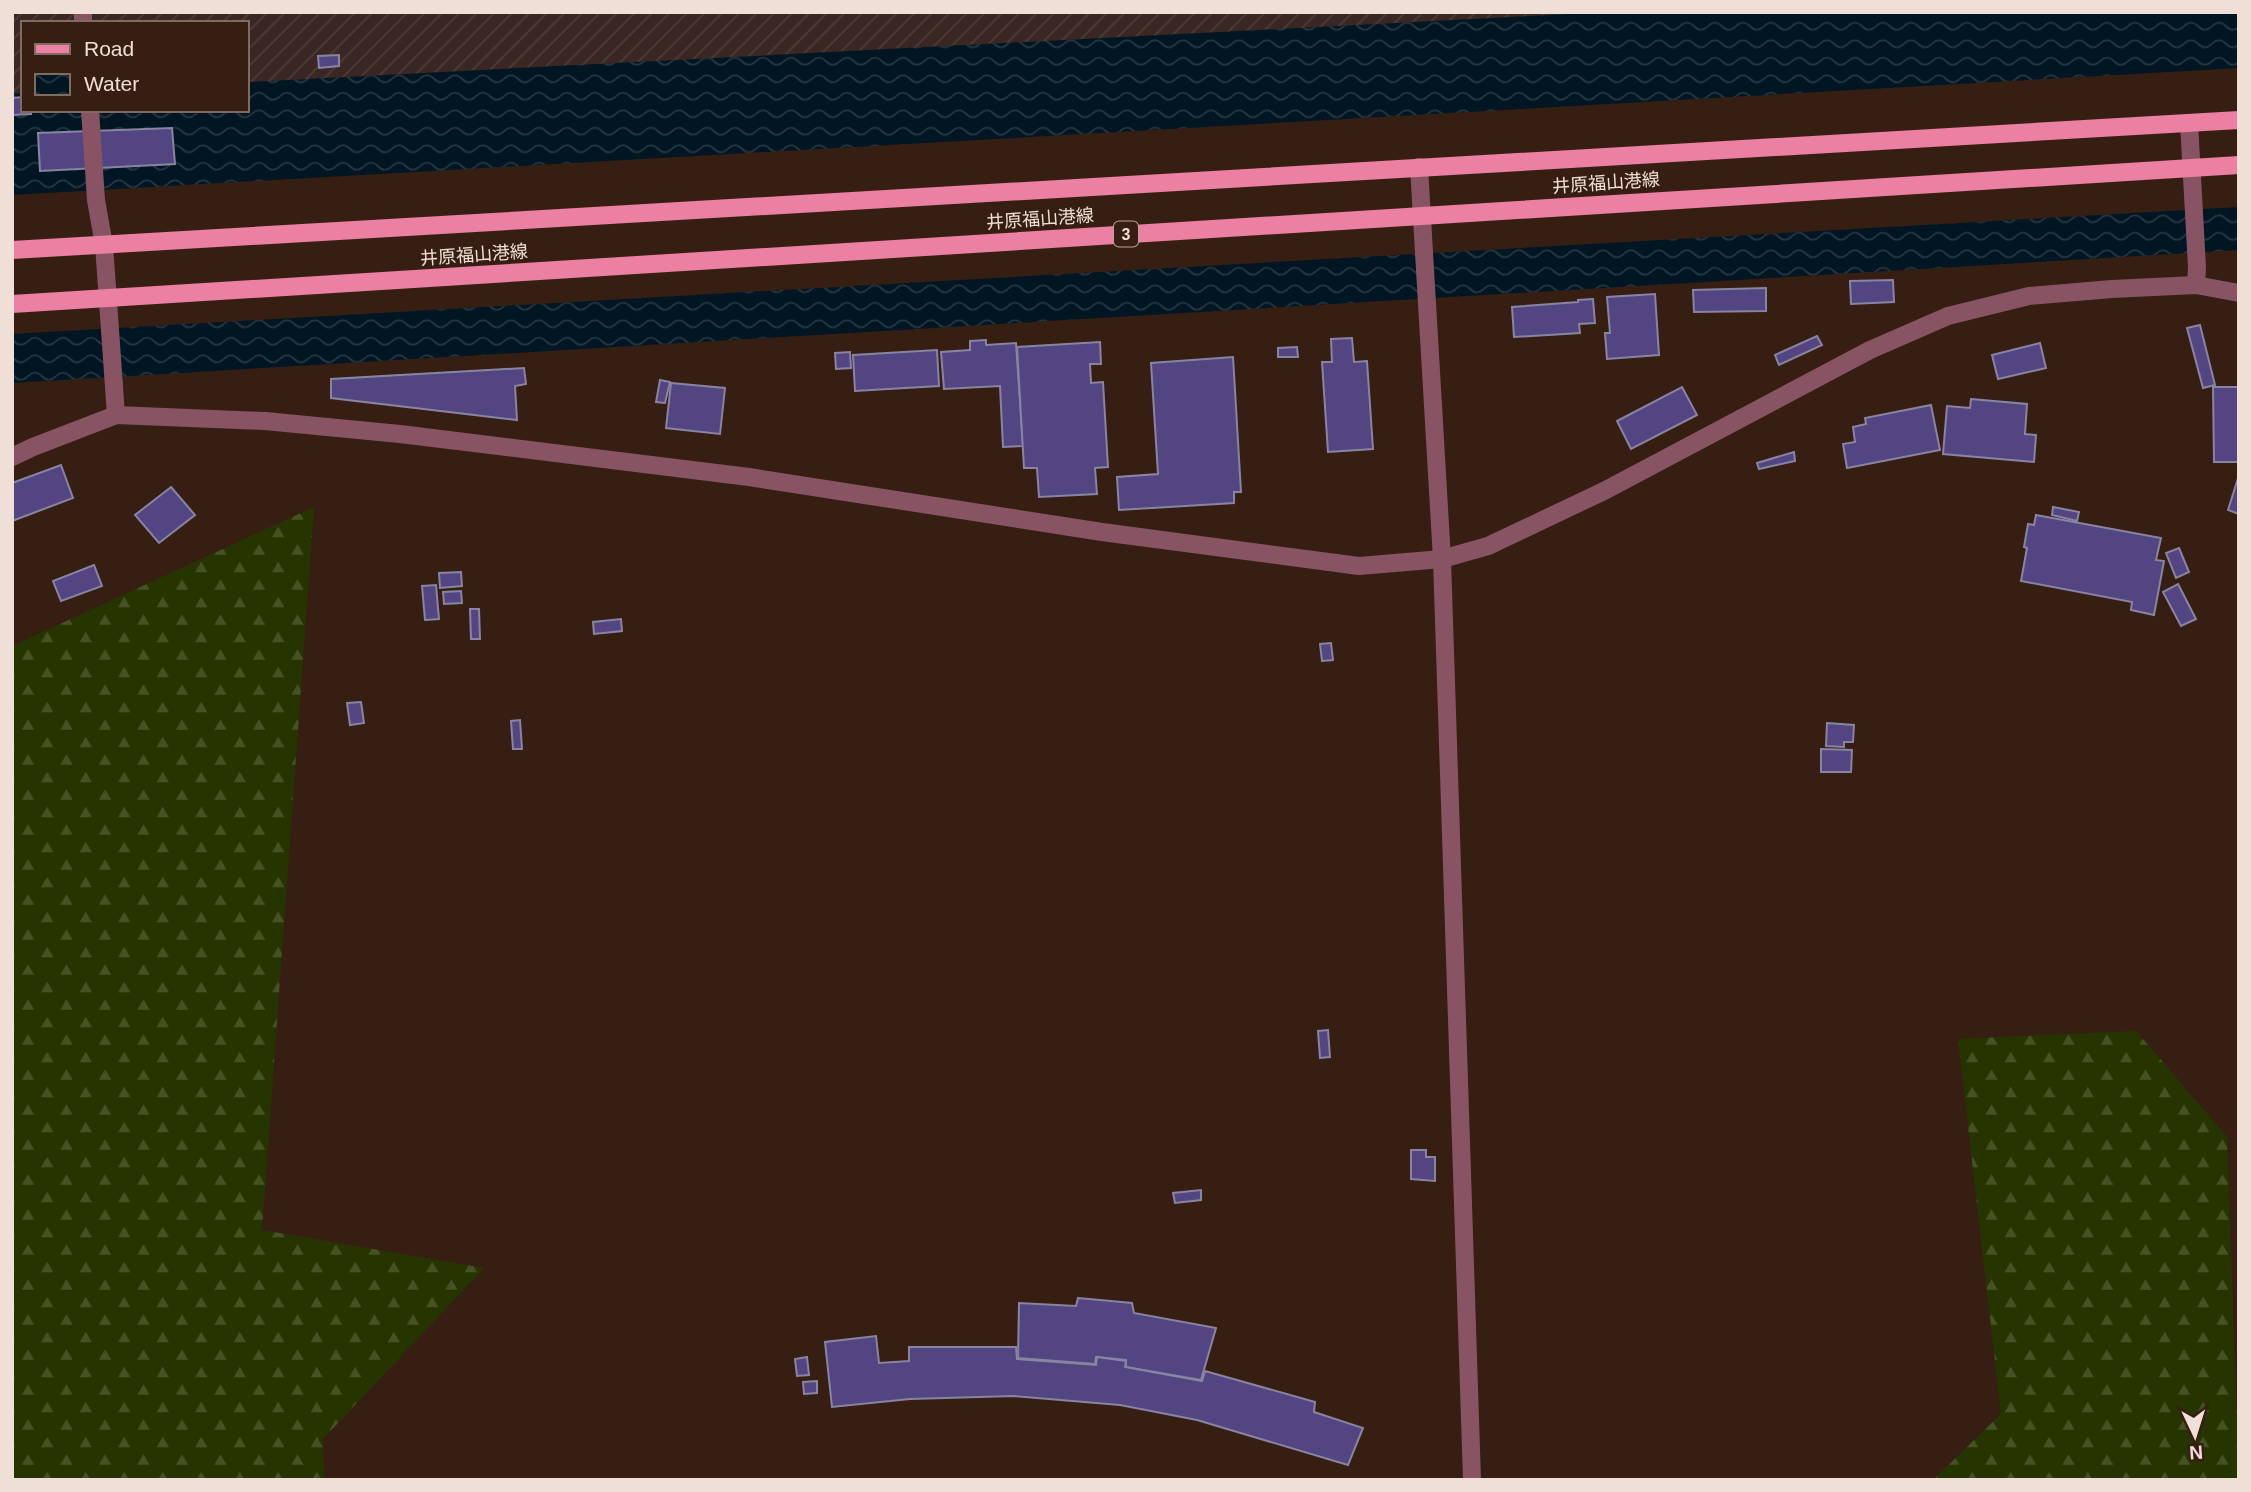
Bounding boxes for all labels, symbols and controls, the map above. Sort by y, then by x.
legend [21,21,248,112]
text: Road [84,37,134,60]
text: Water [84,72,139,95]
street label: 井原福山港線 [1551,169,1661,197]
street label: 井原福山港線 [985,205,1095,233]
road number: 3 [1114,222,1138,246]
street label: 井原福山港線 [419,241,529,269]
north arrow [2160,1401,2230,1471]
text: N [2189,1442,2204,1463]

